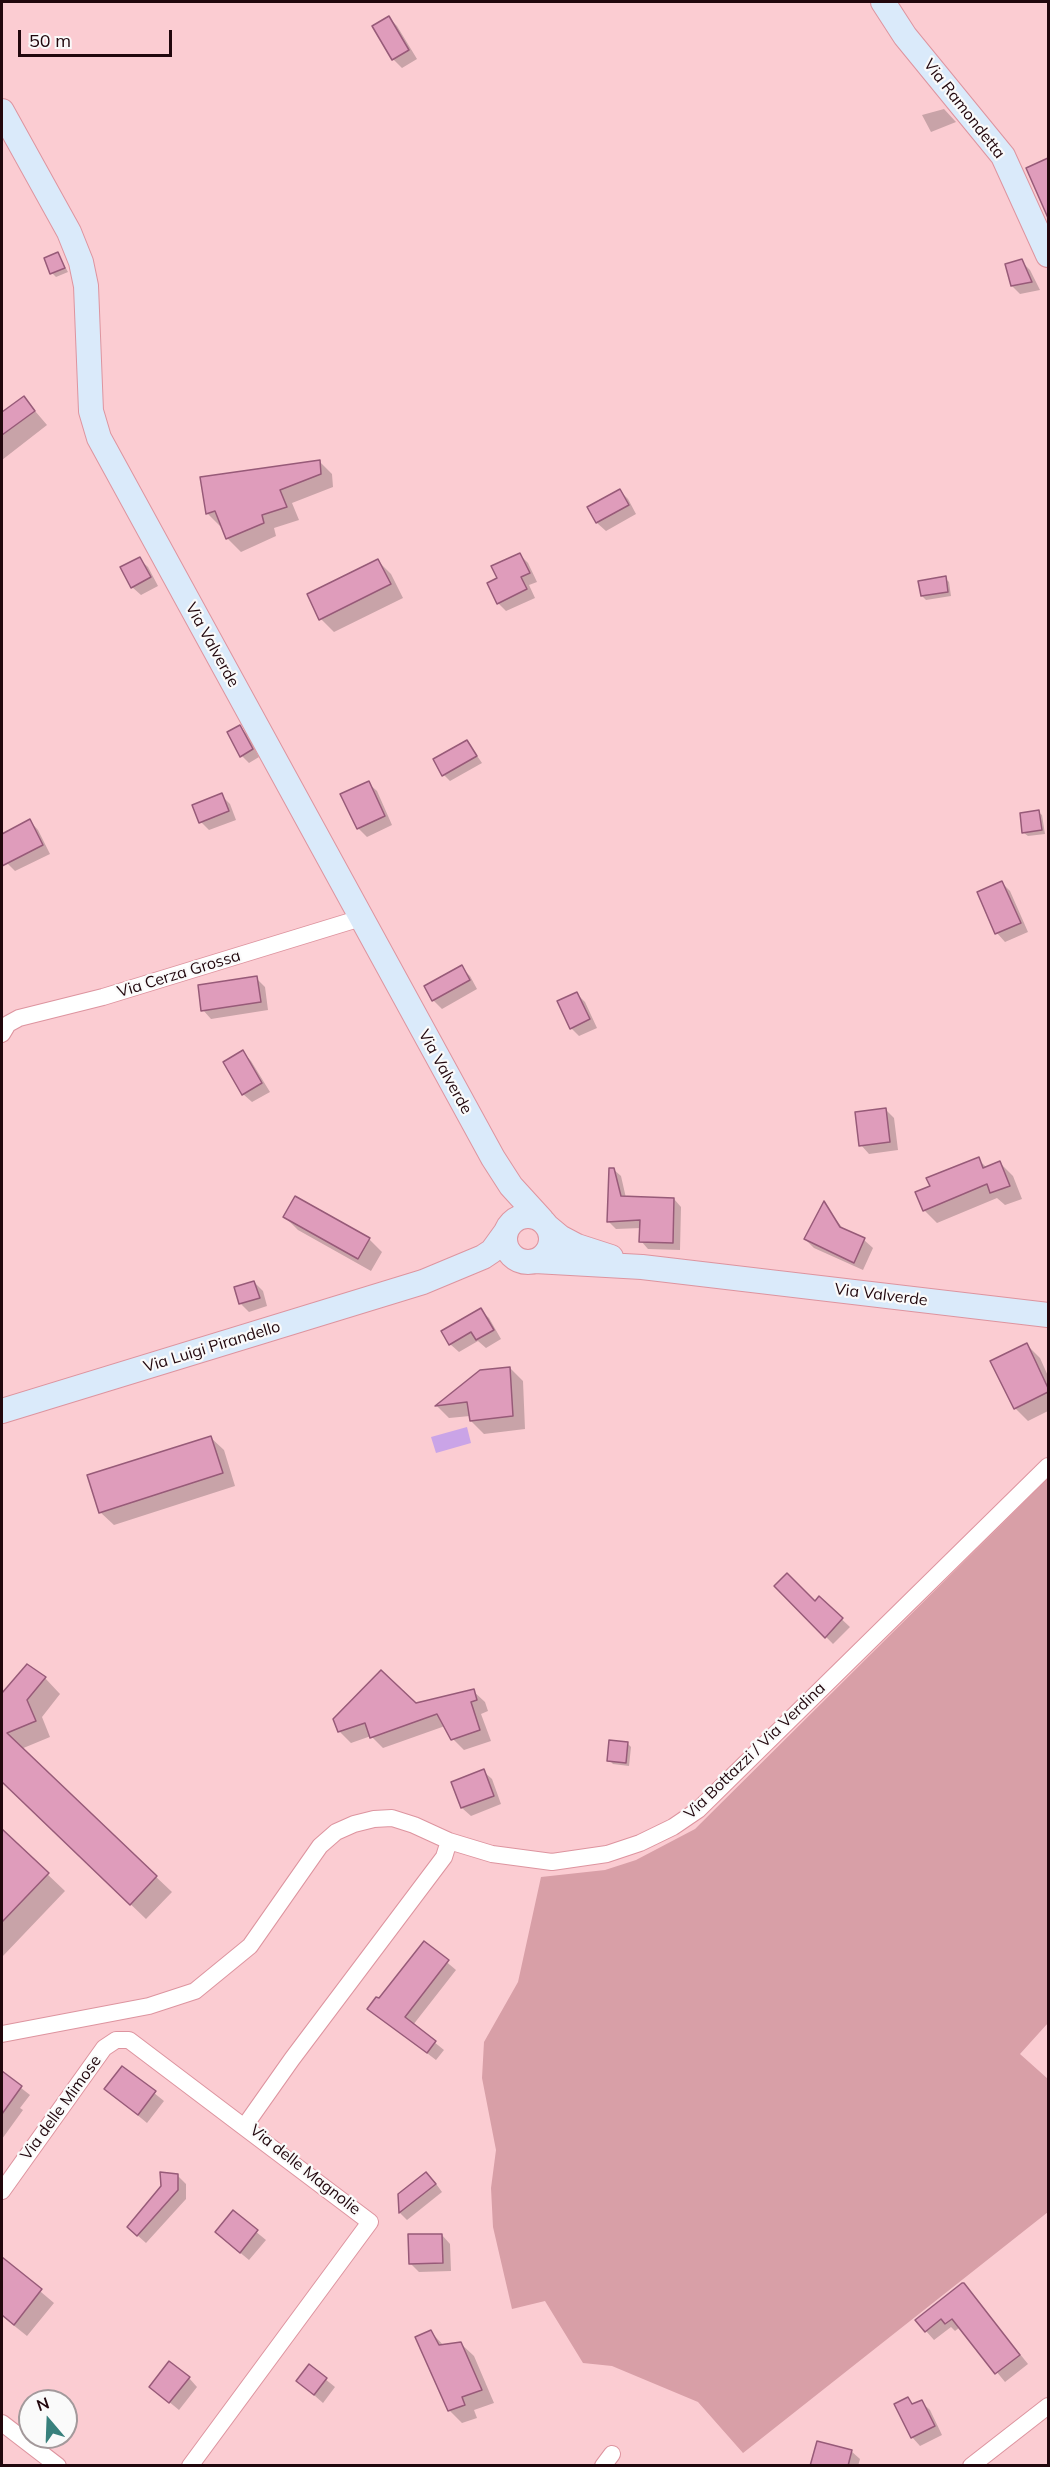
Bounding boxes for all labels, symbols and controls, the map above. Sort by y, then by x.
scale bar [21,18,176,56]
text: 50 m [29,29,71,52]
street label: Via Ramondetta [919,55,1009,163]
street label: Via Valverde [181,599,243,691]
street label: Via Cerza Grossa [115,946,243,1002]
street label: Via Valverde [414,1026,476,1118]
street label: Via Valverde [833,1280,929,1310]
street label: Via Luigi Pirandello [141,1317,283,1377]
street label: Via Bottazzi / Via Verdina [681,1679,829,1823]
street label: Via delle Mimose [17,2052,105,2164]
street label: Via delle Magnolie [246,2121,364,2219]
north arrow [18,2389,78,2449]
text: N [34,2392,52,2415]

